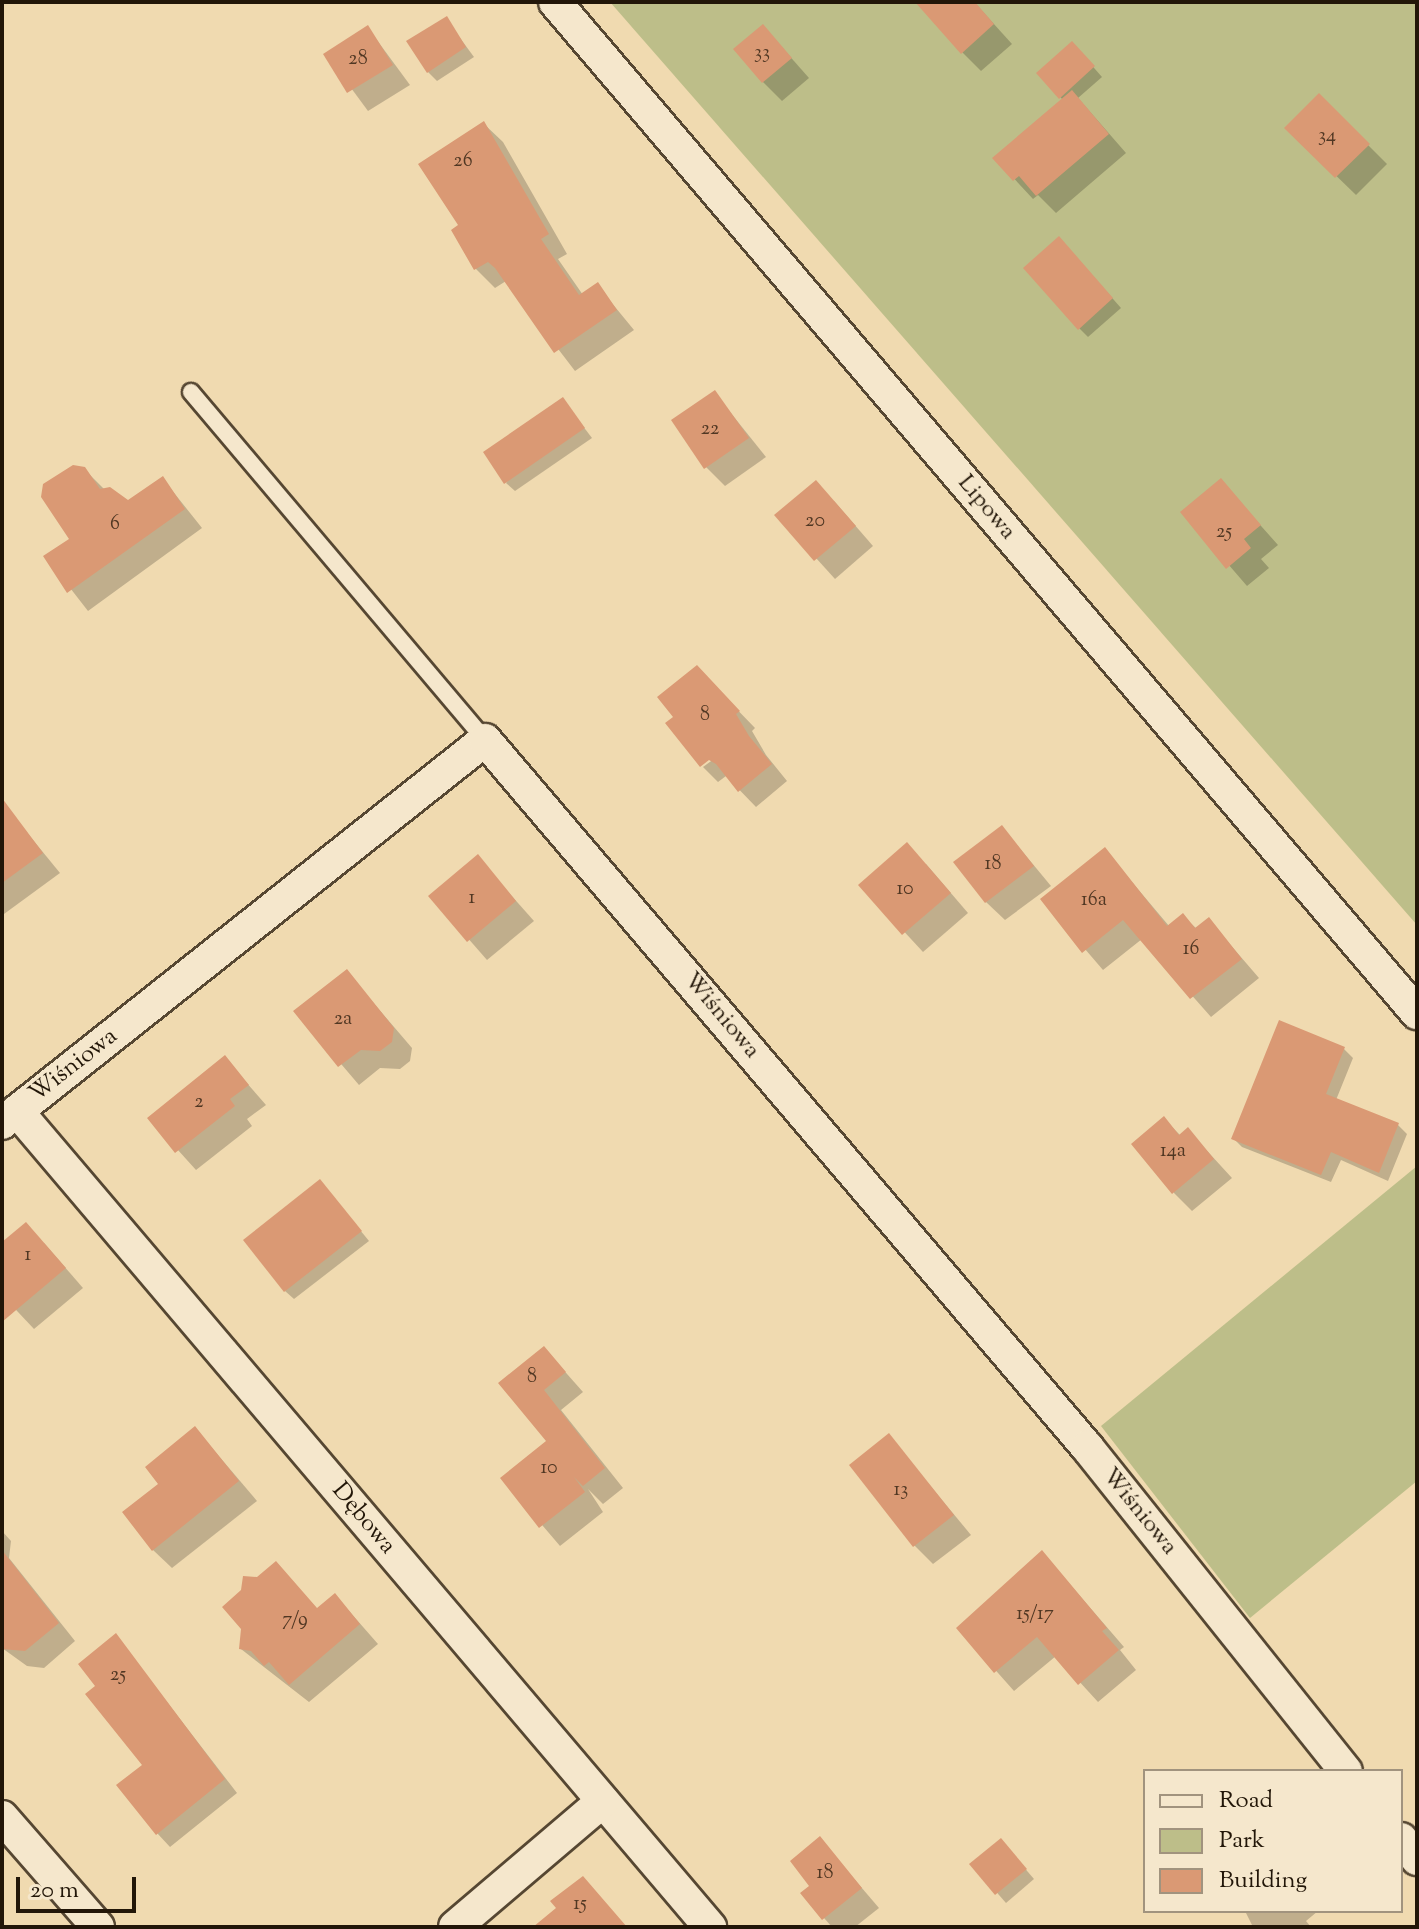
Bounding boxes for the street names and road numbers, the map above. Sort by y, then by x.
street label: Lipowa [951,470,1021,546]
street label: Wiśniowa [677,967,765,1065]
street label: Wiśniowa [24,1023,124,1109]
street label: Wiśniowa [1095,1463,1183,1561]
street label: Dębowa [325,1477,401,1561]

